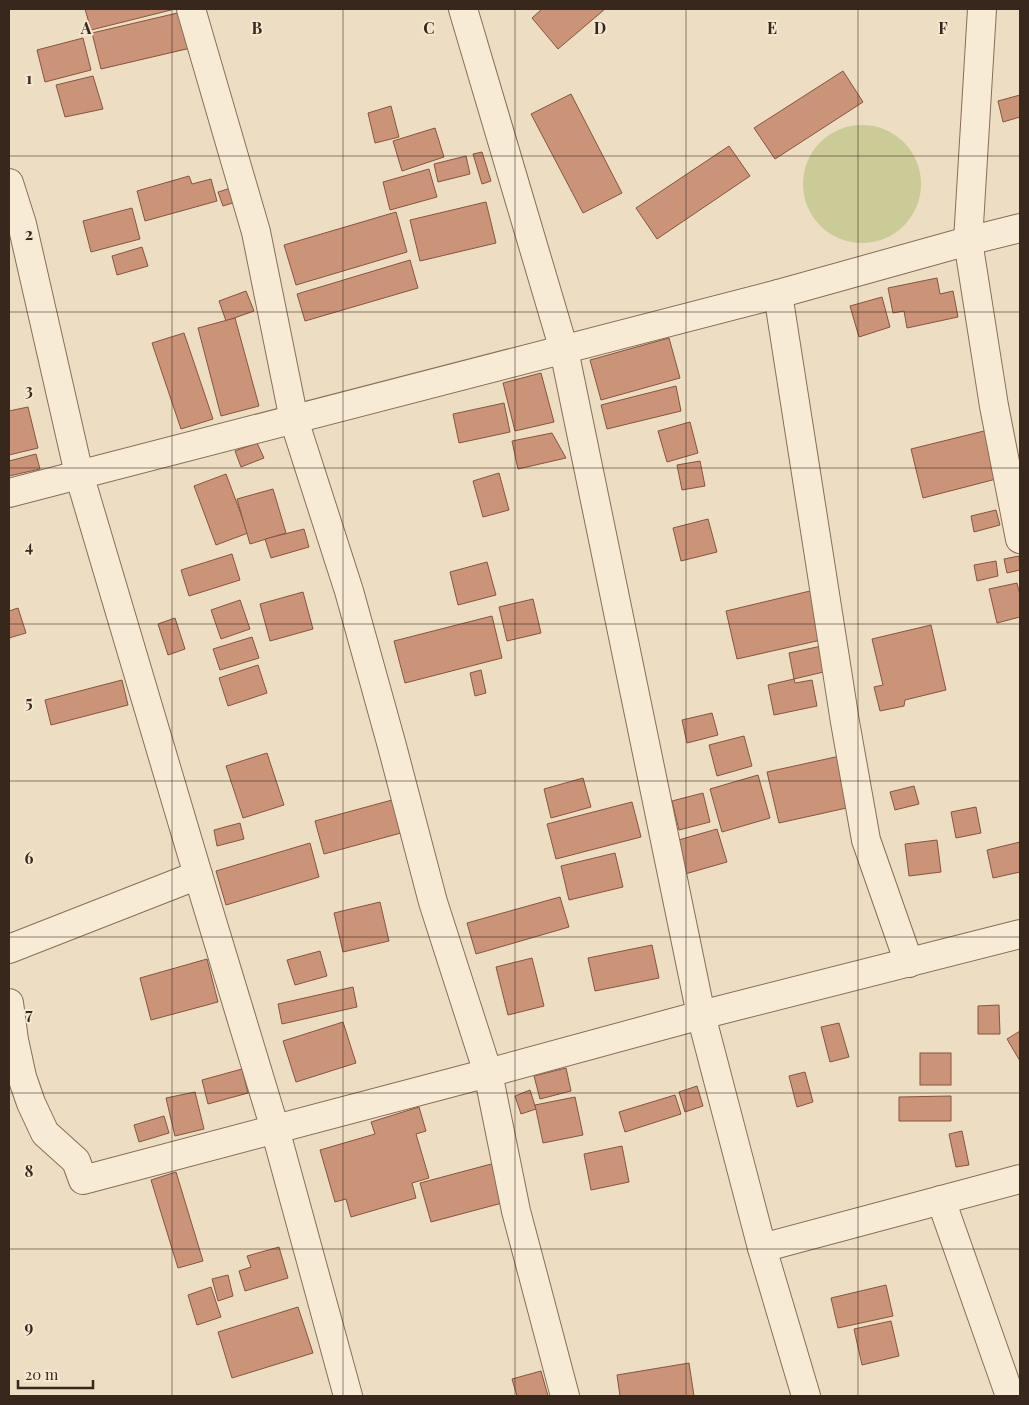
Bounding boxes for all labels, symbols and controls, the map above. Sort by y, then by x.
text: A [80,17,92,38]
text: B [252,17,263,38]
text: C [423,17,435,38]
text: D [594,17,606,38]
text: E [767,17,777,38]
text: F [938,17,948,38]
text: 1 [26,67,32,88]
text: 2 [25,223,33,244]
text: 3 [25,379,33,400]
text: 4 [25,535,33,556]
text: 5 [25,691,33,712]
text: 6 [25,847,34,868]
text: 7 [25,1003,33,1024]
text: 8 [25,1160,34,1181]
text: 9 [25,1316,34,1337]
scale bar [18,1358,92,1390]
text: 20 m [25,1364,59,1384]

